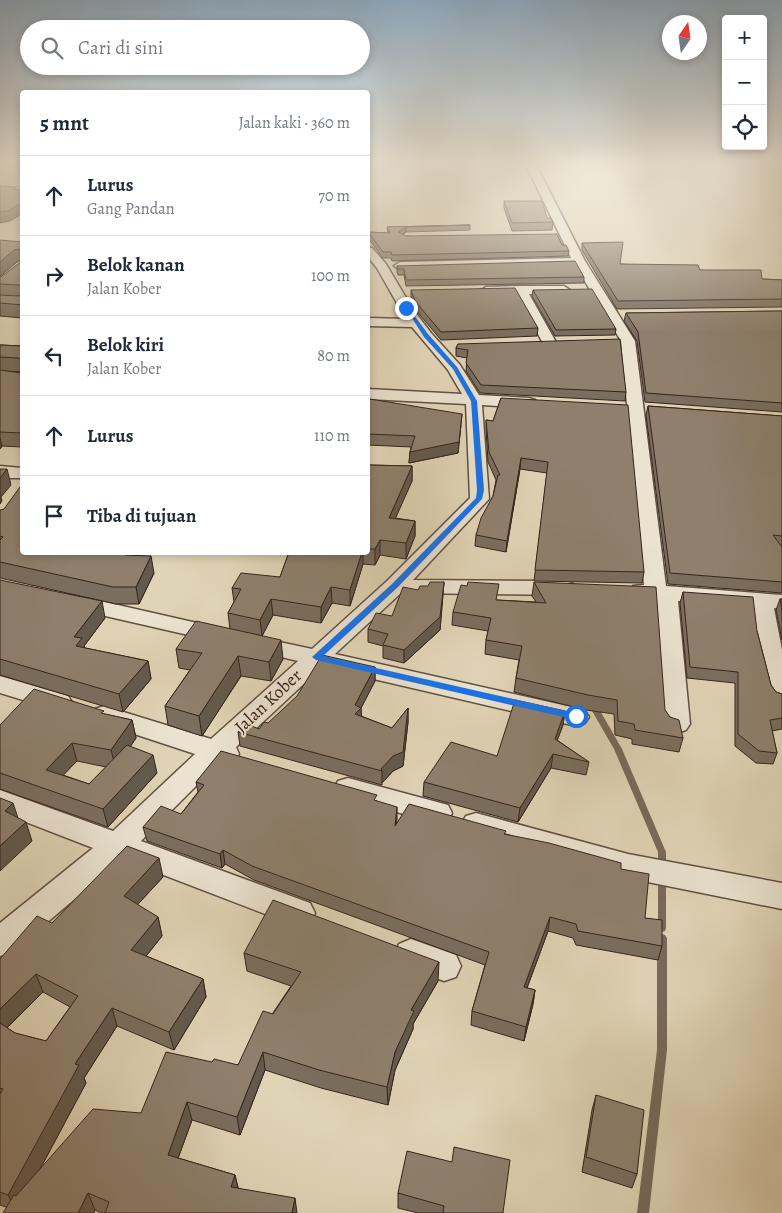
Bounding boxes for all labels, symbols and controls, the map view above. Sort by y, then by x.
north arrow [662,15,707,60]
map controls [722,15,767,150]
button: + [722,15,767,60]
search box [20,20,370,75]
icon: search [38,34,66,62]
text: Cari di sini [78,35,163,61]
button: − [722,60,767,105]
button: locate [722,105,767,150]
text: 5 mnt [40,109,89,137]
text: Jalan kaki · 360 m [238,112,350,134]
text: Lurus [87,172,133,198]
icon: ahead [40,182,68,210]
text: 70 m [318,185,350,207]
text: Gang Pandan [87,198,174,220]
text: Belok kanan [87,252,185,278]
icon: right [40,262,68,290]
text: 100 m [311,265,350,287]
text: Jalan Kober [87,278,161,300]
route end [395,297,418,320]
text: Belok kiri [87,332,164,358]
icon: left [40,342,68,370]
text: 80 m [317,345,350,367]
text: Jalan Kober [87,358,161,380]
icon: ahead [40,422,68,450]
text: Lurus [87,423,133,449]
text: 110 m [314,425,350,447]
icon: arrive [40,502,68,530]
text: Tiba di tujuan [87,503,196,529]
street label: Jalan Kober [229,664,307,738]
route start [565,705,588,728]

